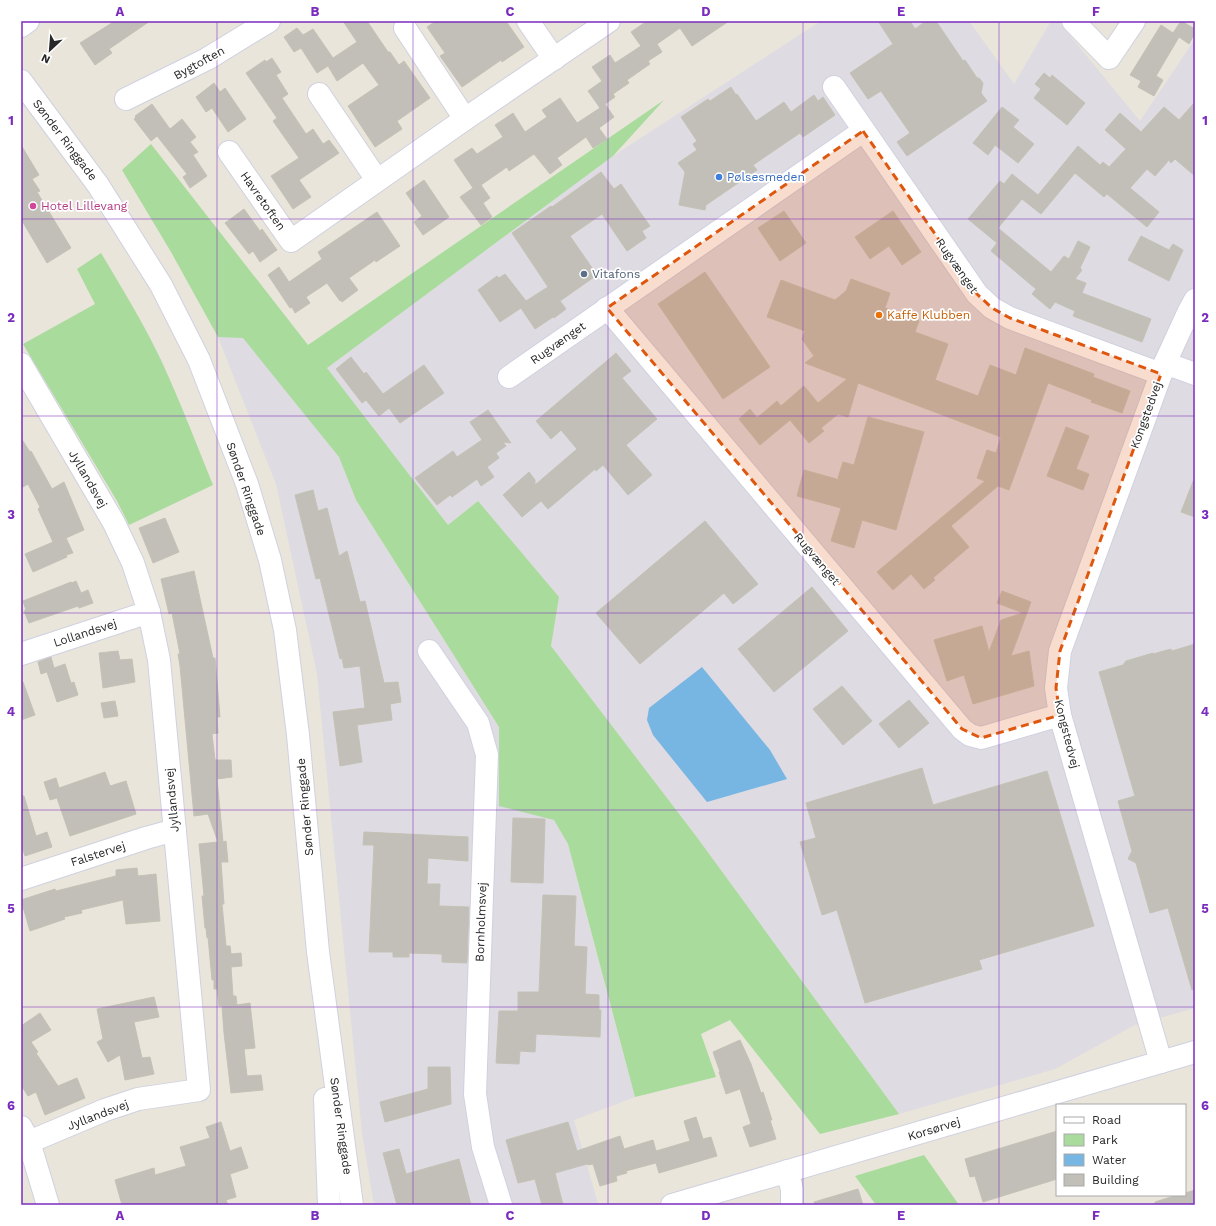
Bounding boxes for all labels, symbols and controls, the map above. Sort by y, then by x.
text: A [116,4,125,19]
text: B [311,4,320,19]
text: C [506,4,515,19]
text: D [701,4,711,19]
text: E [897,4,905,19]
text: F [1092,4,1100,19]
north arrow [30,30,70,70]
street label: Bygtoften [171,43,227,83]
text: N [39,51,52,66]
street label: Sønder Ringgade [30,97,100,183]
text: 1 [8,113,14,128]
text: 1 [1202,113,1208,128]
street label: Havretoften [238,169,288,233]
place label: Pølsesmeden [727,170,805,184]
marker: Pølsesmeden [714,172,724,182]
place label: Hotel Lillevang [41,199,128,213]
marker: Hotel Lillevang [28,201,38,211]
street label: Rugvænget [933,236,981,296]
place label: Vitafons [592,267,640,281]
marker: Vitafons [579,269,589,279]
place label: Kaffe Klubben [887,308,970,322]
text: 2 [7,310,15,325]
marker: Kaffe Klubben [874,310,884,320]
text: 2 [1201,310,1209,325]
street label: Rugvænget [528,319,588,367]
street label: Kongstedvej [1127,379,1165,451]
street label: Sønder Ringgade [223,440,269,538]
street label: Jyllandsvej [66,448,110,510]
text: 3 [7,507,15,522]
text: 3 [1201,507,1209,522]
street label: Rugvænget [791,530,843,588]
street label: Lollandsvej [52,616,118,650]
street label: Kongstedvej [1052,698,1082,770]
text: 4 [7,704,16,719]
text: 4 [1201,704,1210,719]
street label: Sønder Ringgade [294,757,316,856]
street label: Jyllandsvej [162,767,182,833]
street label: Falstervej [69,839,127,869]
street label: Bornholmsvej [473,882,489,962]
text: 5 [7,901,15,916]
text: 5 [1201,901,1209,916]
street label: Sønder Ringgade [327,1076,355,1176]
street label: Jyllandsvej [65,1097,131,1133]
text: 6 [7,1098,15,1113]
text: 6 [1201,1098,1209,1113]
legend [1056,1104,1186,1196]
text: Road [1092,1113,1121,1127]
street label: Korsørvej [906,1114,962,1144]
text: Park [1092,1133,1118,1147]
text: Water [1092,1153,1127,1167]
text: Building [1092,1173,1139,1187]
text: A [116,1208,125,1223]
text: B [311,1208,320,1223]
text: C [506,1208,515,1223]
text: D [701,1208,711,1223]
text: E [897,1208,905,1223]
text: F [1092,1208,1100,1223]

